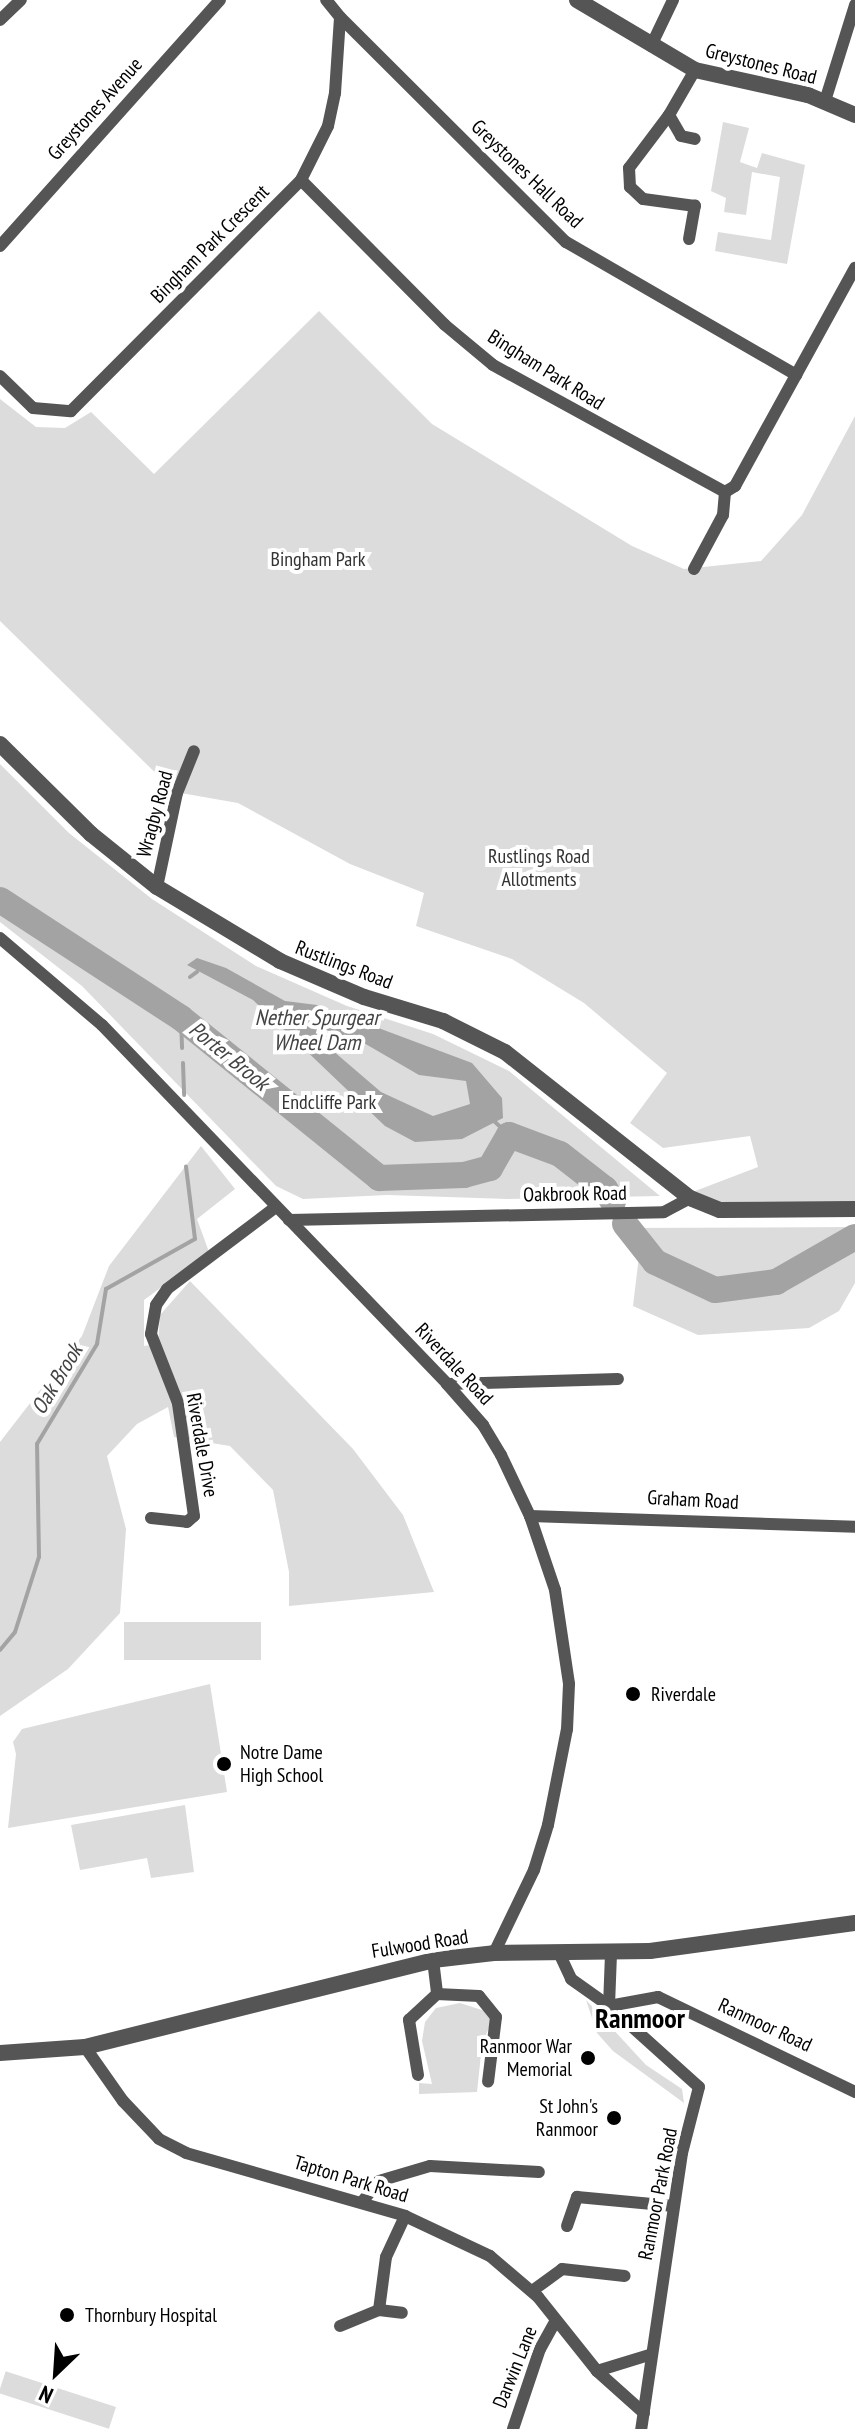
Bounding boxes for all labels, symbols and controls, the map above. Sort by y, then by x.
street label: Greystones Road [703,39,819,89]
street label: Greystones Avenue [43,53,147,165]
street label: Greystones Hall Road [466,115,588,233]
street label: Bingham Park Crescent [146,180,274,308]
street label: Bingham Park Road [483,324,609,416]
park label: Bingham Park [271,547,365,571]
street label: Wragby Road [132,768,178,860]
park label: Rustlings Road Allotments [488,845,590,892]
street label: Rustlings Road [292,936,396,994]
water label: Nether Spurgear Wheel Dam [255,1004,379,1056]
water label: Porter Brook [184,1016,274,1096]
park label: Endcliffe Park [282,1090,376,1114]
street label: Oakbrook Road [523,1181,627,1207]
street label: Riverdale Road [410,1318,498,1410]
water label: Oak Brook [26,1339,88,1419]
street label: Riverdale Drive [181,1391,223,1499]
street label: Graham Road [647,1486,739,1514]
place label: Riverdale [651,1682,716,1706]
marker: Riverdale [622,1683,644,1705]
place label: Notre Dame High School [240,1740,323,1787]
marker: Notre Dame High School [215,1755,233,1773]
street label: Fulwood Road [370,1925,470,1963]
street label: Ranmoor Road [714,1993,816,2057]
district label: Ranmoor [595,2001,685,2035]
place label: Ranmoor War Memorial [479,2034,572,2081]
marker: Ranmoor War Memorial [579,2049,597,2067]
place label: St John's Ranmoor [536,2094,598,2141]
marker: St John's Ranmoor [605,2109,623,2127]
street label: Ranmoor Park Road [633,2126,683,2262]
street label: Tapton Park Road [291,2150,411,2208]
place label: Thornbury Hospital [85,2303,218,2327]
marker: Thornbury Hospital [56,2304,78,2326]
street label: Darwin Lane [488,2323,542,2411]
north arrow [16,2333,96,2413]
text: N [35,2380,57,2410]

